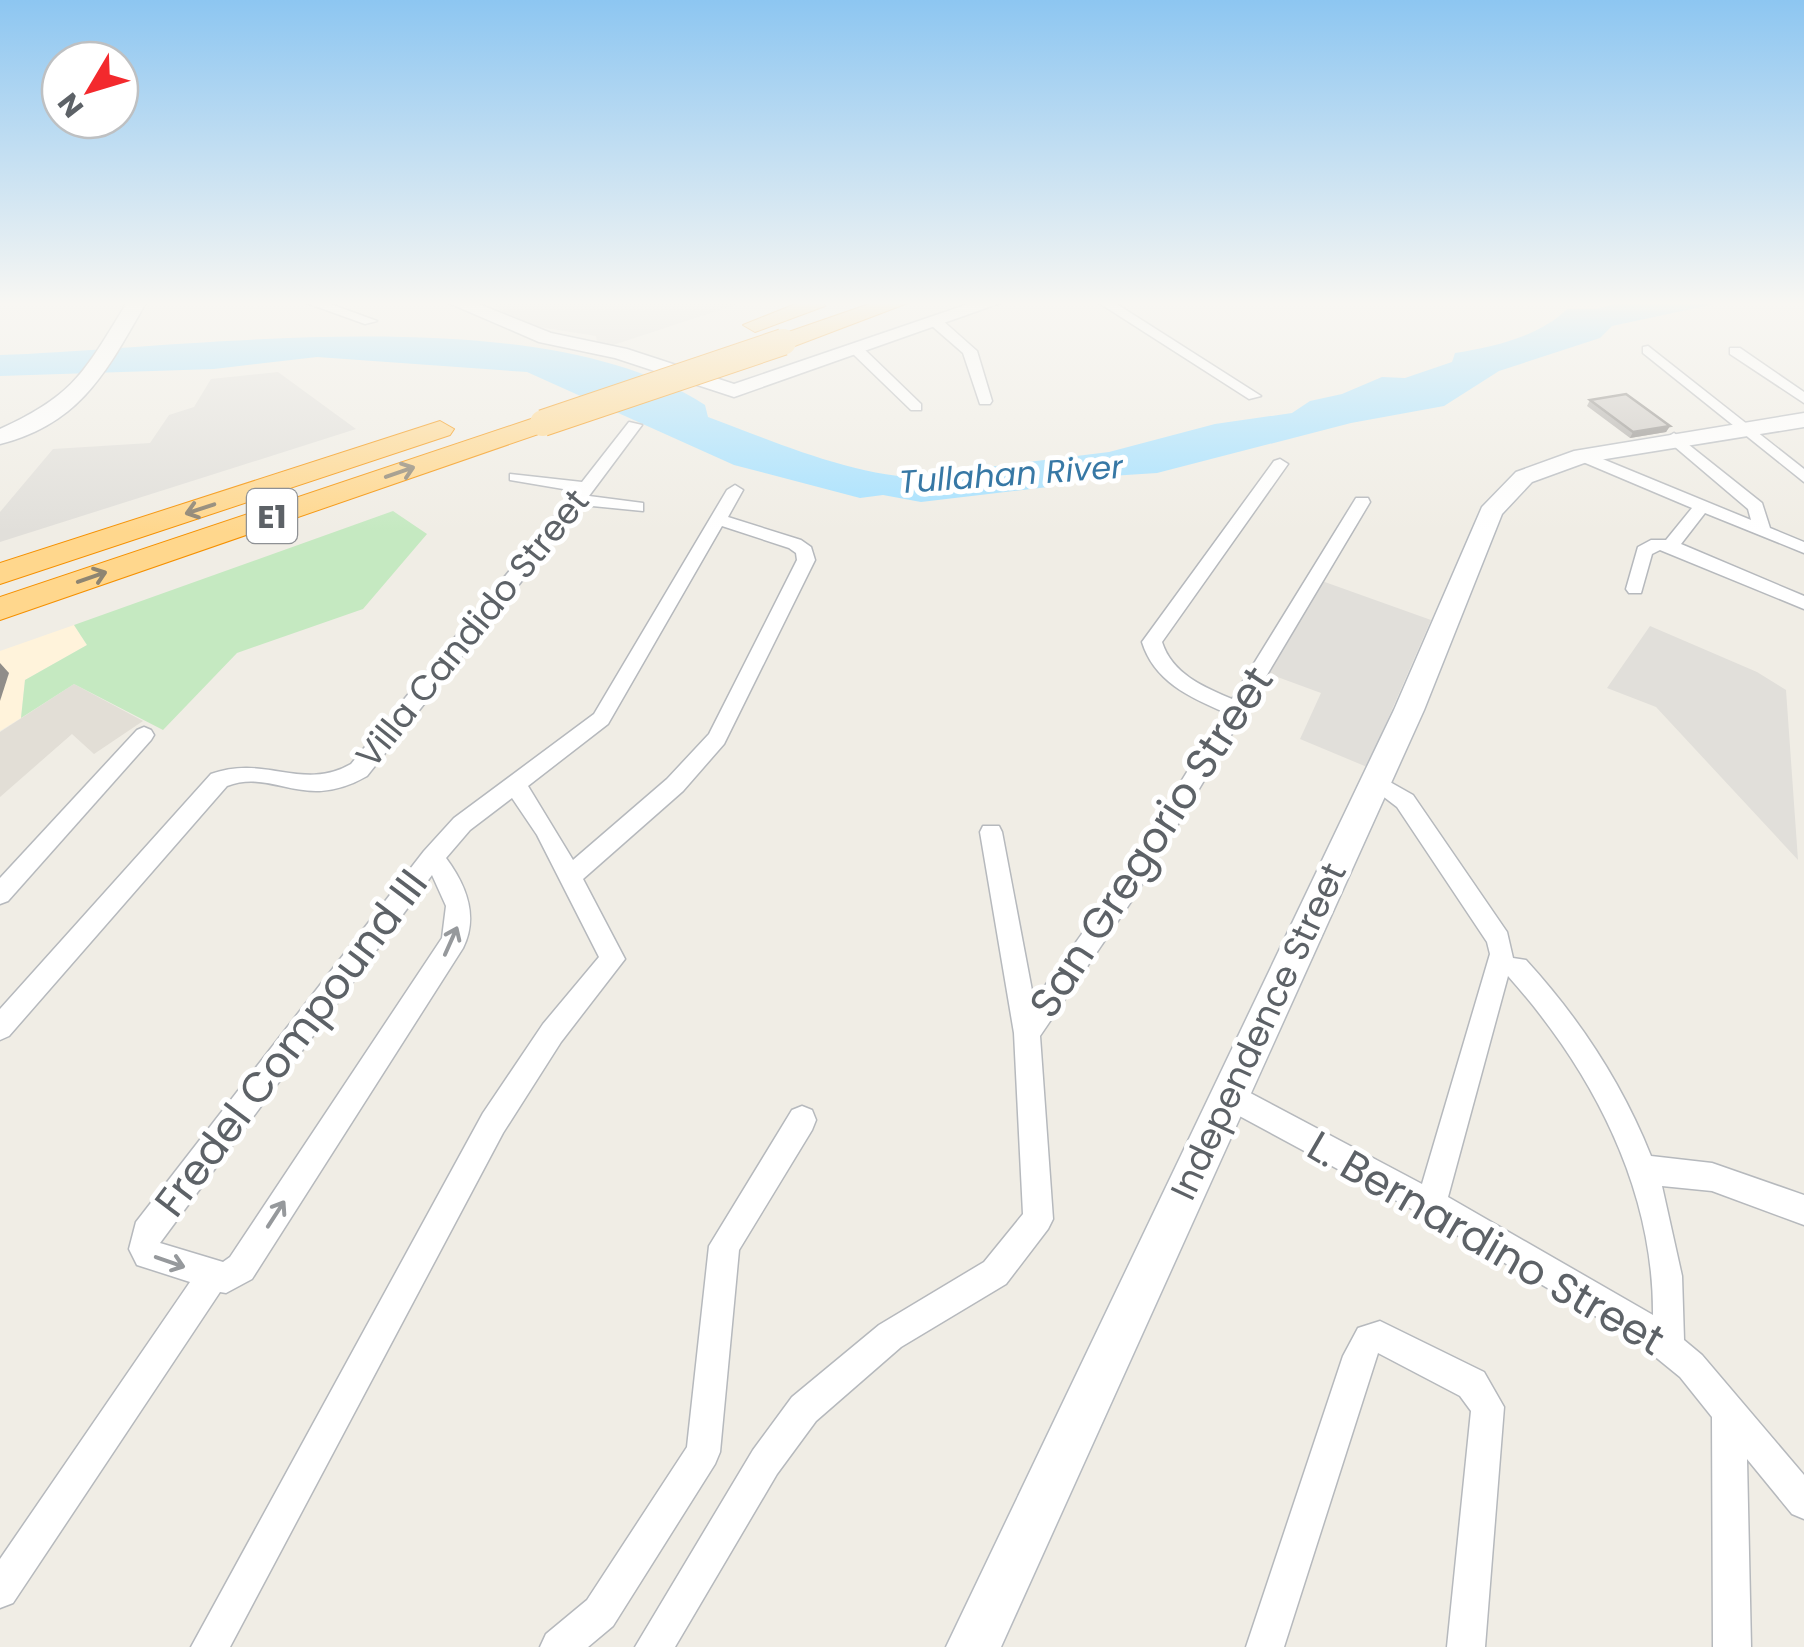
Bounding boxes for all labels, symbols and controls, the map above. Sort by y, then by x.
north arrow [40,40,140,140]
text: N [49,85,93,125]
water label: Tullahan River [898,444,1126,504]
one-way arrow [383,462,415,480]
street label: Villa Candido Street [344,478,600,778]
road number: E1 [247,489,297,543]
one-way arrow [184,501,216,519]
one-way arrow [76,567,108,585]
street label: San Gregorio Street [1015,655,1287,1029]
street label: Independence Street [1158,854,1358,1208]
street label: Fredel Compound III [141,857,441,1229]
one-way arrow [443,926,461,957]
street label: L. Bernardino Street [1297,1117,1675,1369]
one-way arrow [266,1200,287,1229]
one-way arrow [154,1254,185,1272]

